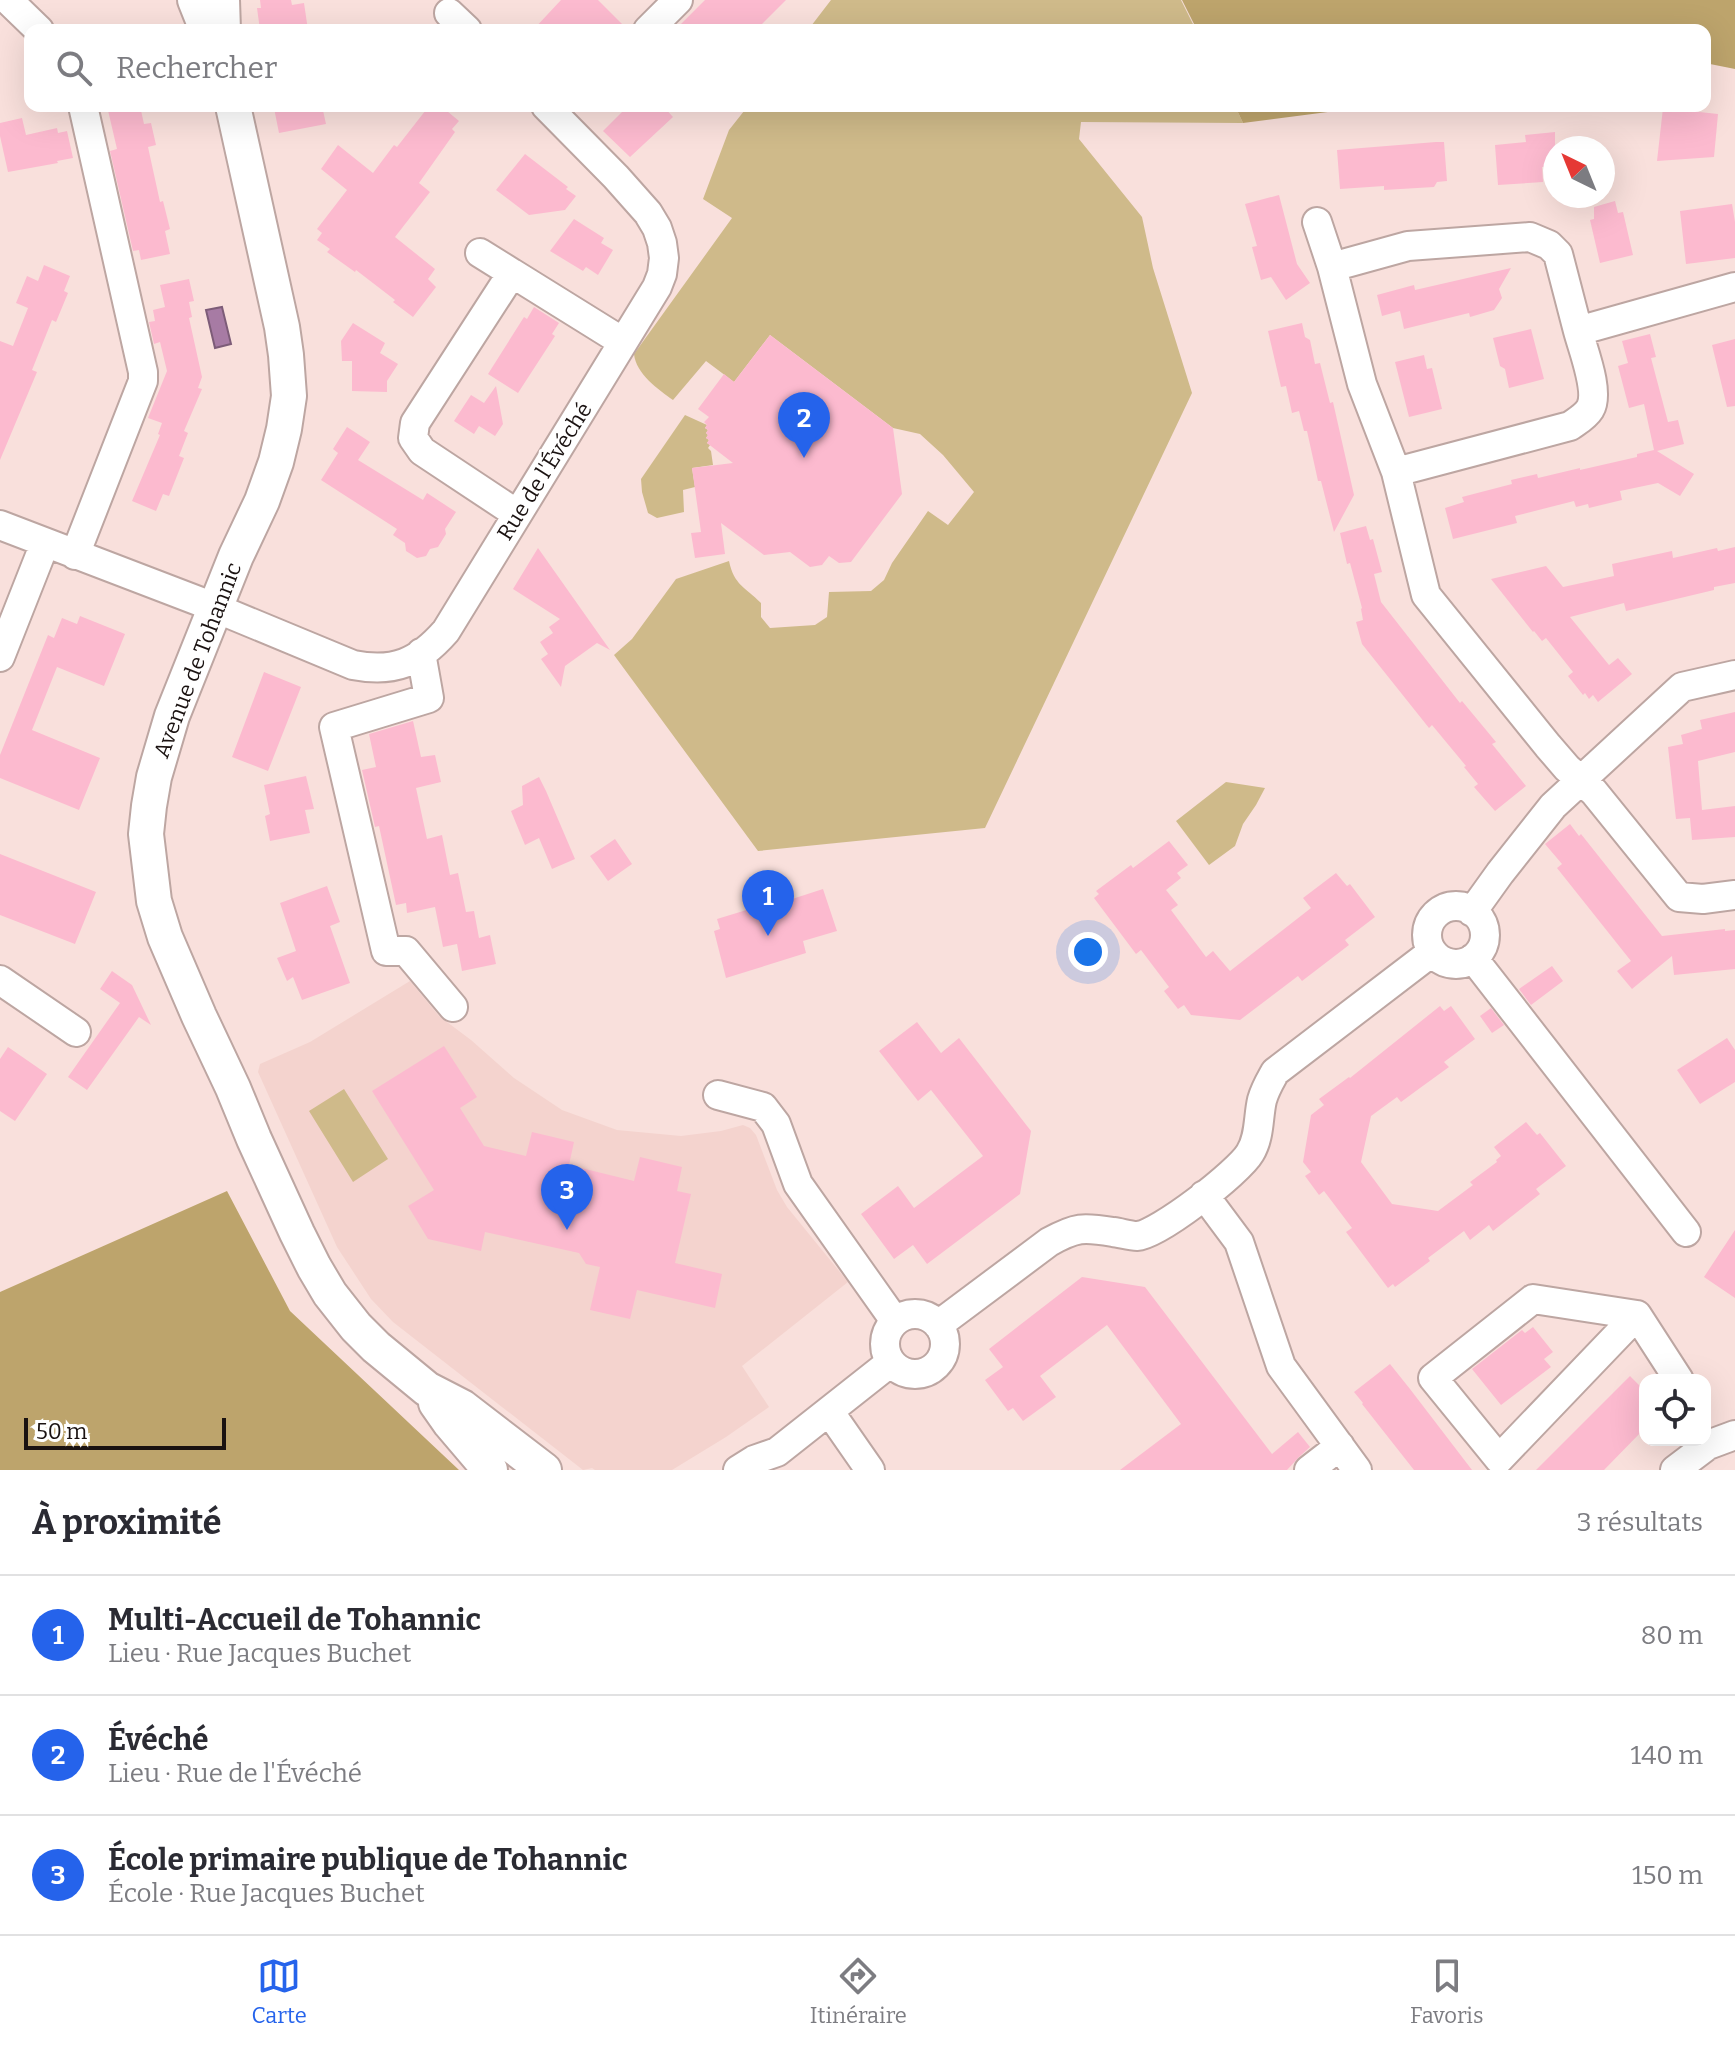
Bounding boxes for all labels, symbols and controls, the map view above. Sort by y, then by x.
search box [24,24,1711,112]
icon: search [52,46,96,90]
text: Rechercher [116,50,277,86]
north arrow [1543,136,1615,208]
pin: 2 [778,392,830,458]
street label: Rue de l'Évéché [491,397,598,545]
street label: Avenue de Tohannic [148,559,247,762]
pin: 1 [742,870,794,936]
your location [1068,932,1108,972]
pin: 3 [541,1164,593,1230]
map controls [1639,1374,1711,1446]
button: locate [1639,1374,1711,1446]
scale bar [24,1414,226,1450]
text: 50 m [36,1418,87,1445]
text: À proximité [32,1502,222,1543]
text: 3 résultats [1577,1507,1703,1538]
text: Multi-Accueil de Tohannic [108,1602,481,1638]
text: 1 [52,1620,64,1651]
text: 80 m [1641,1620,1703,1651]
text: Lieu · Rue Jacques Buchet [108,1638,411,1669]
text: Évéché [108,1722,209,1758]
text: 2 [51,1740,65,1771]
text: 140 m [1631,1740,1703,1771]
text: Lieu · Rue de l'Évéché [108,1758,362,1789]
text: École primaire publique de Tohannic [108,1842,628,1878]
text: 3 [51,1860,65,1891]
text: 150 m [1632,1860,1703,1891]
text: École · Rue Jacques Buchet [108,1878,425,1909]
tab: Carte [252,1954,307,2029]
tab: Itinéraire [810,1954,907,2029]
tab: Favoris [1410,1954,1483,2029]

